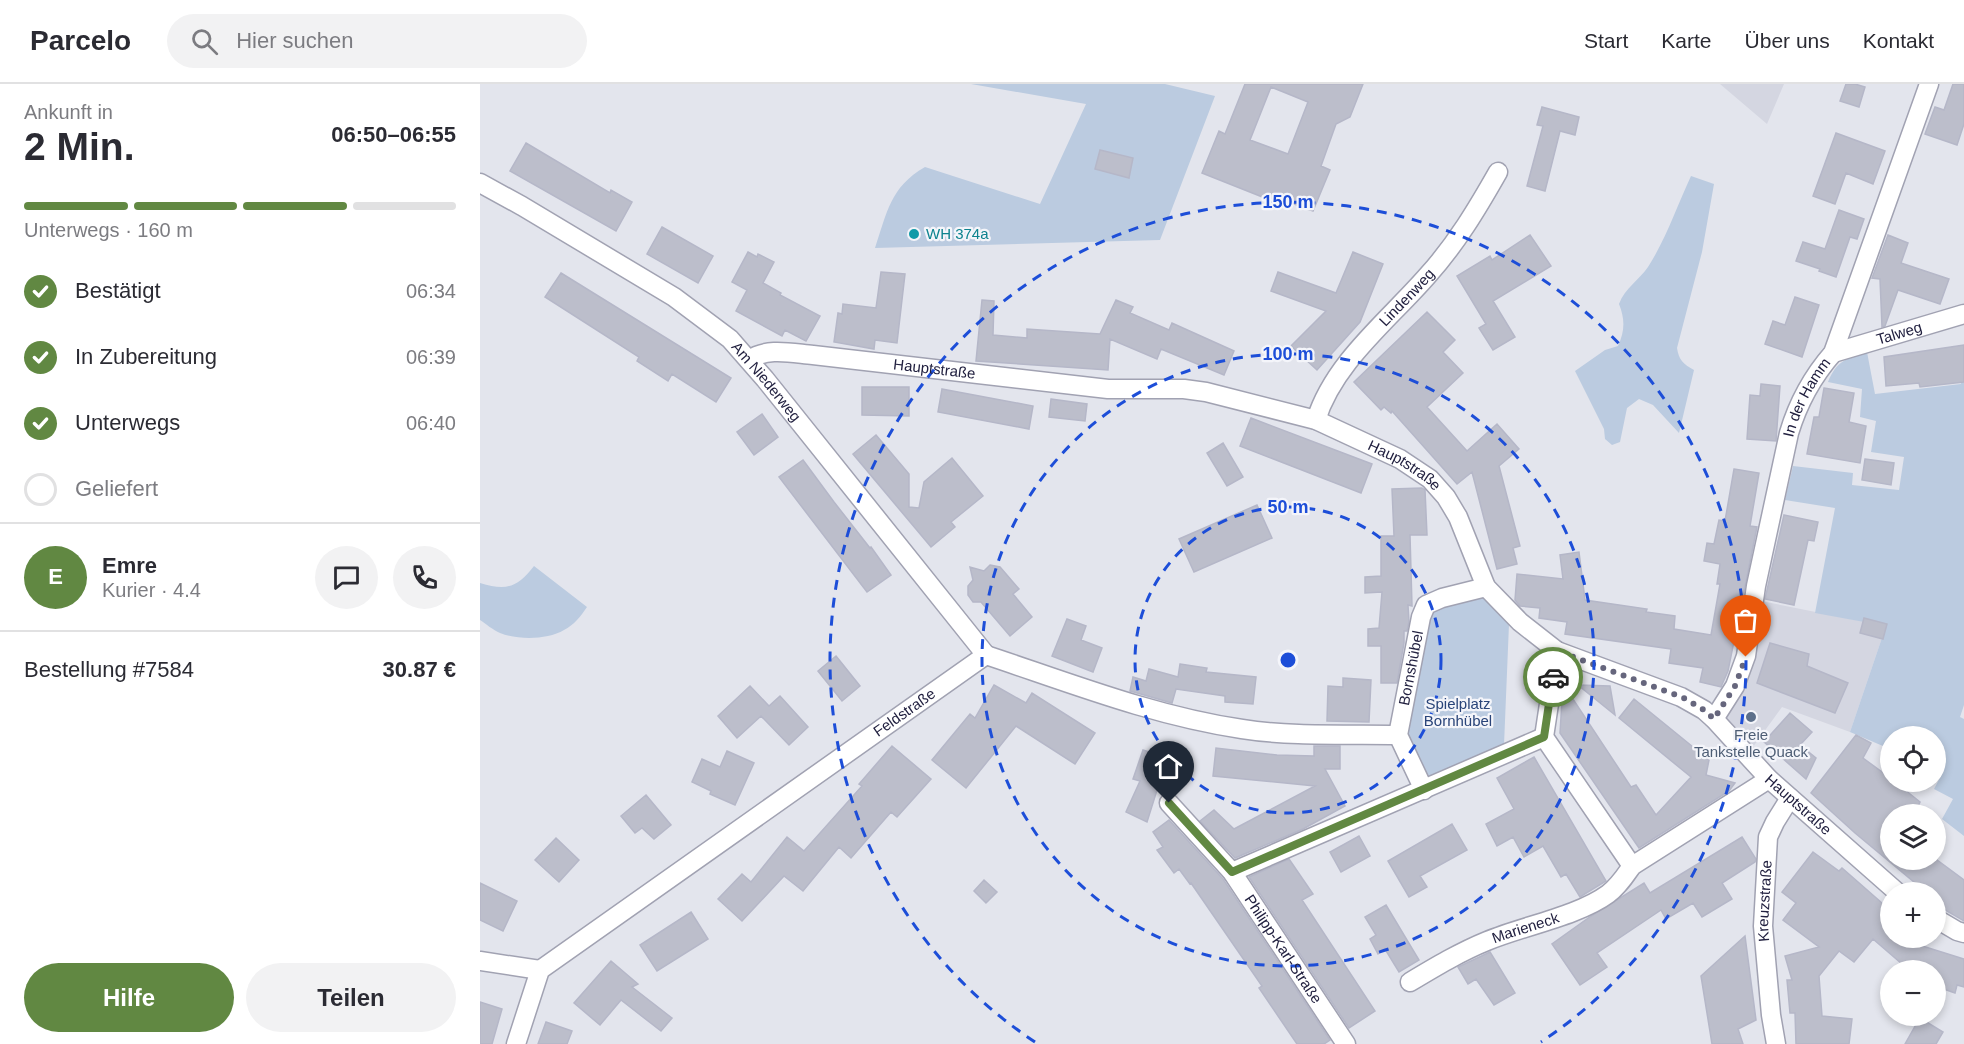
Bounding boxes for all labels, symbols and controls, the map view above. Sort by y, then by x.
search box [167,14,587,68]
text: Parcelo [30,25,131,56]
icon: search [188,25,221,58]
text: Hier suchen [236,28,354,53]
text: Start [1584,29,1628,52]
text: Karte [1661,29,1712,52]
text: Über uns [1745,29,1830,52]
text: Kontakt [1863,29,1934,52]
text: Ankunft in [24,101,113,123]
text: 06:50–06:55 [331,122,456,147]
text: 2 Min. [24,125,135,168]
text: 150 m [1262,192,1314,212]
text: Unterwegs · 160 m [24,219,193,241]
place label: WH 374a [926,225,989,242]
marker: WH 374a [907,227,921,241]
street label: Lindenweg [1375,265,1438,329]
icon: check [24,275,57,308]
text: Bestätigt [75,278,161,303]
text: 06:34 [406,280,456,302]
street label: Talweg [1874,318,1924,348]
street label: Am Niederweg [728,338,805,425]
icon: check [24,341,57,374]
text: In Zubereitung [75,344,217,369]
text: 100 m [1262,344,1314,364]
text: 06:39 [406,346,456,368]
street label: In der Hamm [1779,354,1833,438]
street label: Hauptstraße [893,355,976,382]
icon: check [24,407,57,440]
text: Unterwegs [75,410,180,435]
text: 06:40 [406,412,456,434]
street label: Hauptstraße [1366,436,1445,493]
text: Geliefert [75,476,158,501]
text: 50 m [1267,497,1309,517]
button: chat [315,546,378,609]
button: phone [393,546,456,609]
text: Emre [102,553,157,578]
text: E [48,564,63,589]
text: Kurier · 4.4 [102,579,201,601]
pin [1720,595,1771,657]
icon: bag [1729,604,1762,637]
street label: Bornshübel [1395,629,1426,707]
courier [1523,647,1583,707]
centre of rings [1278,650,1298,670]
text: Bestellung #7584 [24,657,194,682]
text: 30.87 € [383,657,456,682]
icon: car [1537,661,1570,694]
street label: Feldstraße [870,685,938,740]
park label: Spielplatz Bornhübel [1424,695,1492,729]
marker: Freie Tankstelle Quack [1744,710,1758,724]
place label: Freie Tankstelle Quack [1694,726,1809,760]
map controls [1880,726,1946,1026]
button: locate [1880,726,1946,792]
pin [1143,741,1194,803]
icon: home [1152,750,1185,783]
street label: Hauptstraße [1762,771,1835,838]
button: layers [1880,804,1946,870]
street label: Kreuzstraße [1754,860,1775,942]
button: + [1880,882,1946,948]
street label: Philipp-Karl-Straße [1241,891,1326,1006]
street label: Marieneck [1489,909,1561,946]
button: − [1880,960,1946,1026]
button: Hilfe [24,963,234,1032]
button: Teilen [246,963,456,1032]

